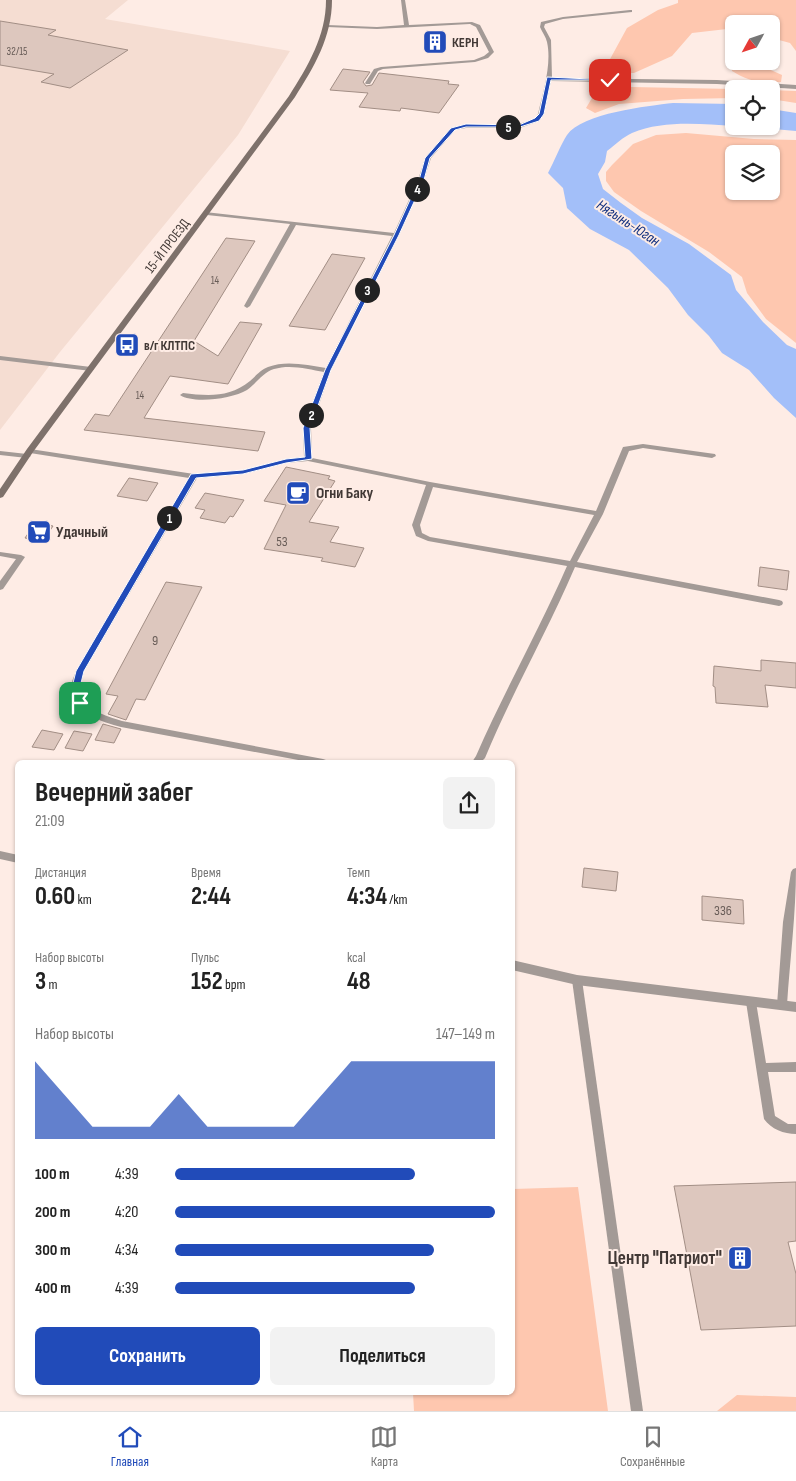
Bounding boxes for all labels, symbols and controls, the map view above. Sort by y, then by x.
north arrow [725,15,780,70]
map controls [725,15,780,200]
building icon: КЕРН [422,29,448,55]
place label: КЕРН [452,34,479,51]
house number: 32/15 [7,45,27,58]
pin [589,59,631,101]
icon: check [596,66,624,94]
button: locate [725,80,780,135]
pin: 5 [496,114,520,140]
text: 5 [505,119,512,136]
button: layers [725,145,780,200]
pin: 4 [404,176,430,202]
text: 4 [414,181,421,198]
water label: Нягынь-Юган [593,195,664,251]
street label: 15-Й ПРОЕЗД [141,215,193,277]
house number: 14 [211,274,220,287]
pin: 3 [354,278,380,302]
text: 3 [364,282,371,299]
bus stop icon: в/г КЛТПС [114,332,140,358]
place label: в/г КЛТПС [144,337,195,354]
house number: 14 [136,389,145,402]
pin: 2 [298,402,324,428]
text: 2 [308,407,315,424]
cafe icon: Огни Баку [285,480,311,506]
place label: Огни Баку [316,484,374,503]
pin: 1 [156,506,182,530]
text: 1 [167,510,172,527]
supermarket icon: Удачный [26,519,52,545]
place label: Удачный [56,523,108,542]
house number: 53 [276,533,288,550]
house number: 9 [152,632,158,649]
pin [59,682,101,724]
icon: arrive [66,689,94,717]
text: Вечерний забег [35,776,193,809]
button: share [443,777,495,829]
text: 21:09 [35,812,64,831]
text: Дистанция [35,864,86,881]
text: Время [191,864,221,881]
text: Темп [347,864,370,881]
text: 0.60 [35,881,75,912]
text: 2:44 [191,881,231,912]
text: 4:34 [347,881,387,912]
text: km [75,891,92,908]
text: /km [387,891,408,908]
house number: 336 [714,902,732,919]
text: Набор высоты [35,949,104,966]
text: Пульс [191,949,219,966]
text: kcal [347,949,366,966]
text: 3 [35,966,46,997]
text: 152 [191,966,223,997]
text: 48 [347,966,370,997]
text: m [46,976,57,993]
text: bpm [223,976,246,993]
text: Набор высоты [35,1025,114,1044]
text: 147–149 m [436,1025,495,1044]
text: 100 m [35,1165,70,1184]
text: 4:39 [115,1165,139,1184]
text: 200 m [35,1203,70,1222]
text: 4:20 [115,1203,138,1222]
text: 300 m [35,1241,71,1260]
text: 4:34 [115,1241,138,1260]
building icon: Центр "Патриот" [727,1245,753,1271]
place label: Центр "Патриот" [607,1247,722,1270]
text: 400 m [35,1279,71,1298]
text: 4:39 [115,1279,139,1298]
button: Сохранить [35,1327,260,1385]
button: Поделиться [270,1327,495,1385]
tab: Главная [111,1423,149,1470]
tab: Карта [370,1423,398,1470]
tab: Сохранённые [620,1423,685,1470]

